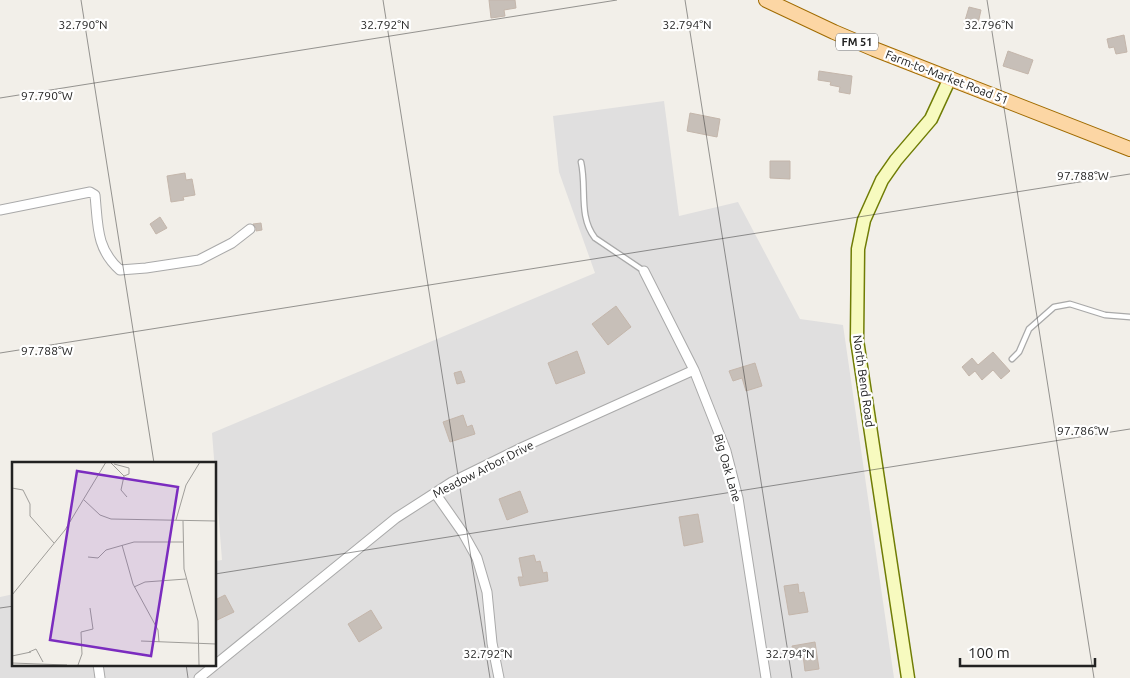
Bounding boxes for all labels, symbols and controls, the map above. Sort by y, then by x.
text: 32.790°N [58,18,108,31]
text: 32.792°N [360,18,410,31]
text: 32.794°N [662,18,712,31]
text: 32.796°N [964,18,1014,31]
road number: FM 51 [836,34,878,51]
street label: Farm-to-Market Road 51 [884,48,1010,106]
text: 97.790°W [21,89,73,102]
text: 97.788°W [1057,169,1109,182]
street label: North Bend Road [851,334,877,428]
text: 97.788°W [21,344,73,357]
text: 97.786°W [1057,424,1109,437]
street label: Big Oak Lane [712,432,744,504]
street label: Meadow Arbor Drive [430,438,536,500]
inset map [12,462,216,666]
scale bar [960,636,1095,668]
text: 100 m [968,644,1010,661]
text: 32.792°N [463,647,513,660]
text: 32.794°N [765,647,815,660]

